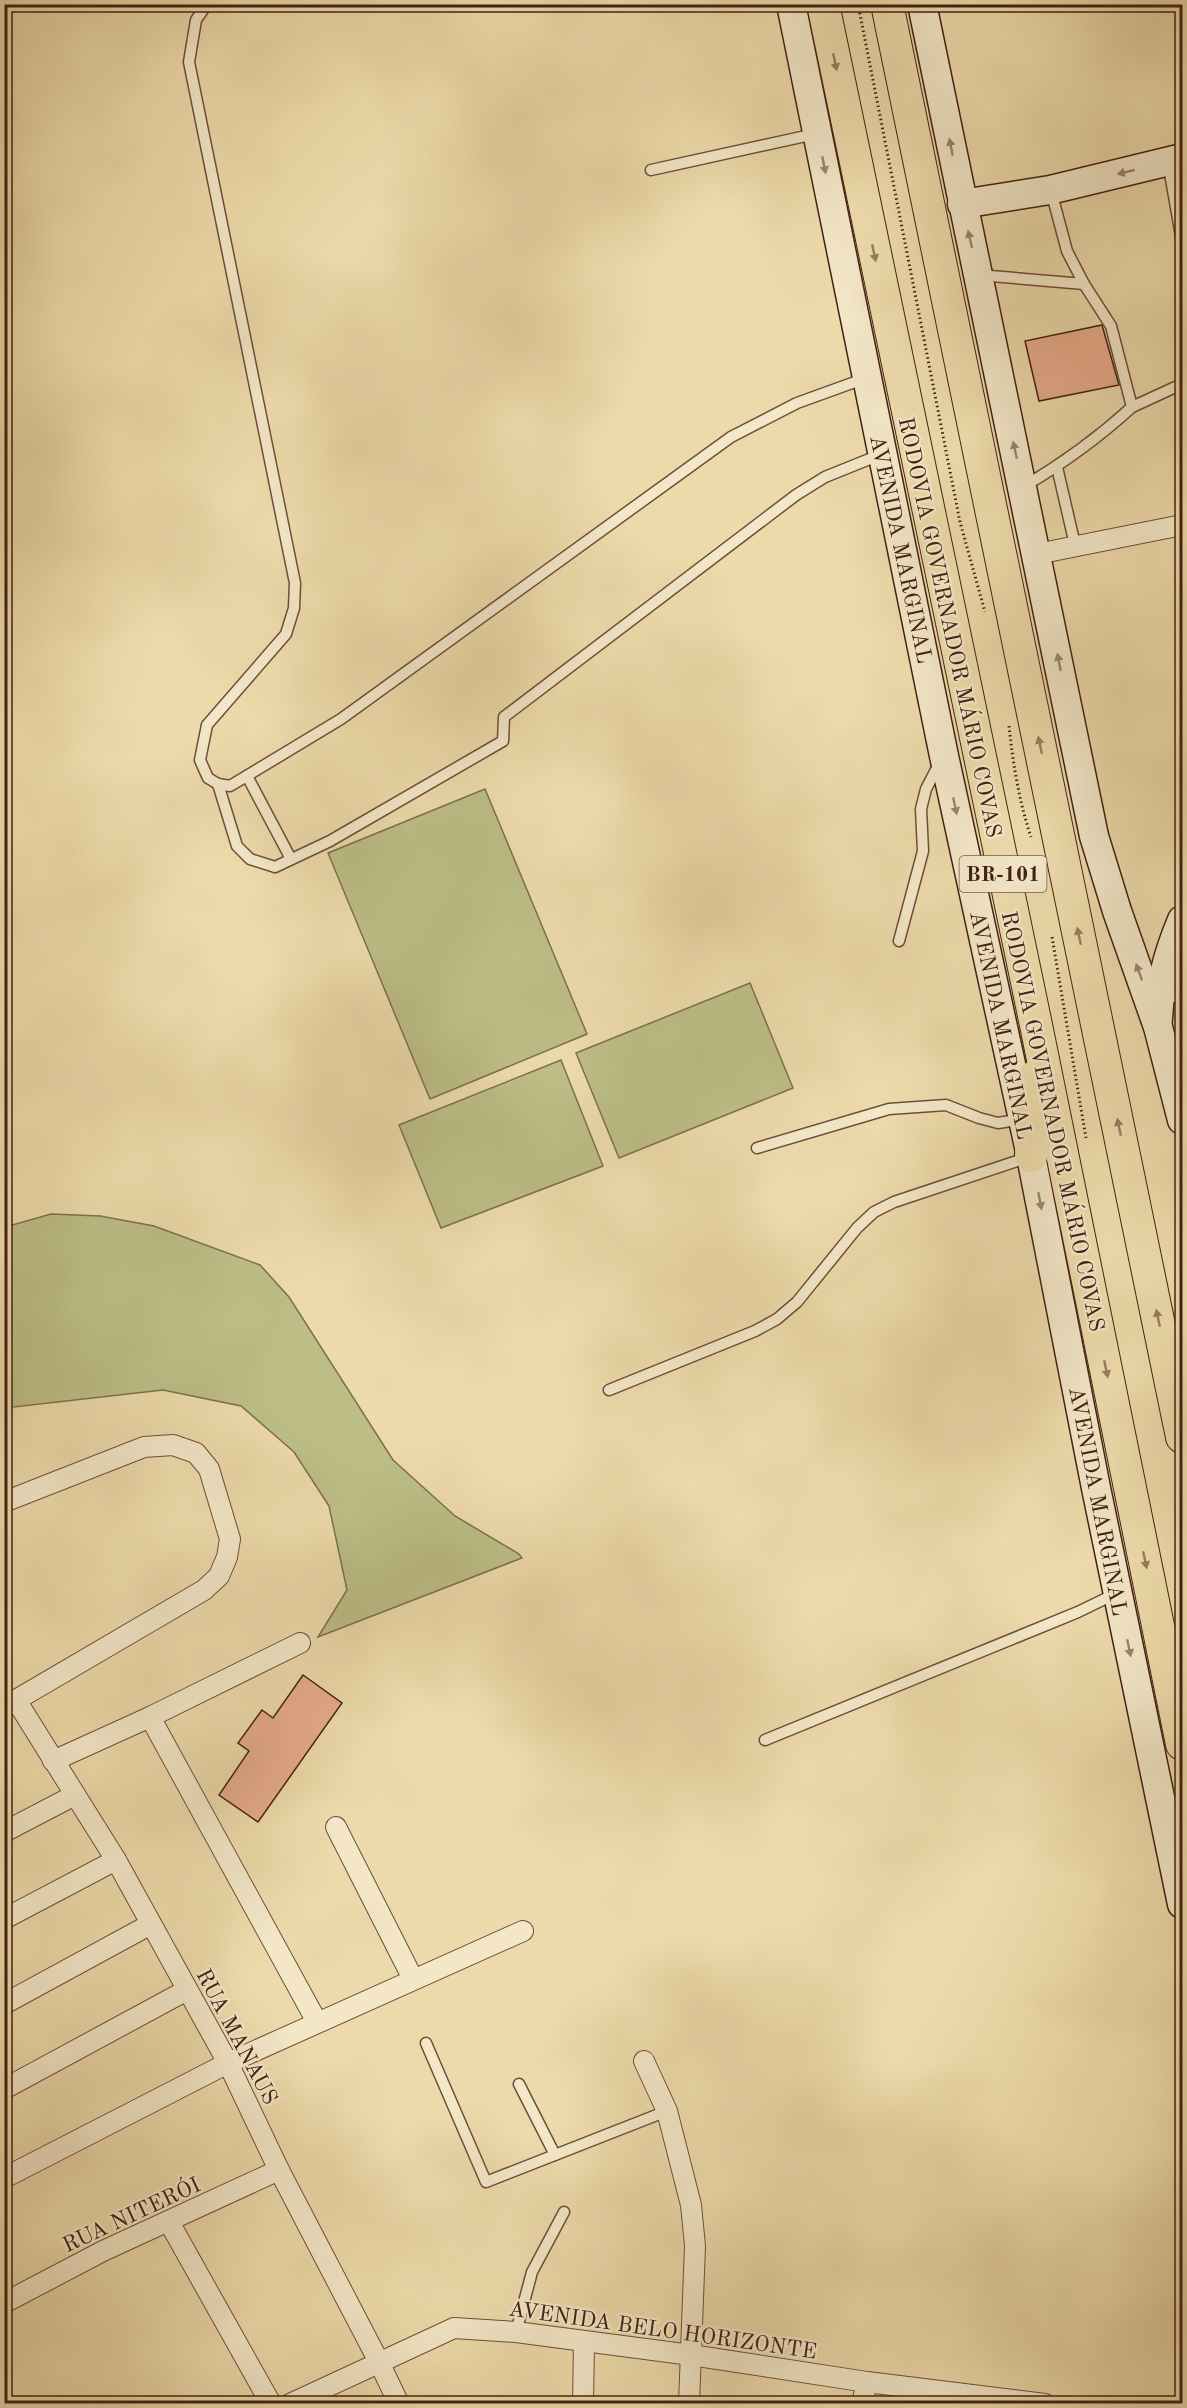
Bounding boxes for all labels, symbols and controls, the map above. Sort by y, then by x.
one-way arrow [830,53,840,71]
one-way arrow [946,137,955,156]
one-way arrow [820,155,829,174]
one-way arrow [1116,167,1135,177]
one-way arrow [965,229,974,248]
one-way arrow [870,243,879,262]
street label: RODOVIA GOVERNADOR MÁRIO COVAS [894,415,1007,840]
street label: AVENIDA MARGINAL [865,433,935,666]
one-way arrow [1010,441,1019,460]
one-way arrow [1054,652,1063,671]
one-way arrow [1035,735,1044,754]
one-way arrow [950,796,960,815]
road number: BR-101 [960,856,1046,892]
street label: AVENIDA MARGINAL [965,909,1035,1142]
street label: RODOVIA GOVERNADOR MÁRIO COVAS [997,909,1110,1334]
one-way arrow [1074,926,1083,945]
one-way arrow [1133,963,1143,981]
one-way arrow [1114,1117,1123,1136]
one-way arrow [1036,1192,1045,1211]
one-way arrow [1153,1308,1162,1327]
one-way arrow [1102,1360,1111,1379]
street label: AVENIDA MARGINAL [1064,1385,1130,1618]
one-way arrow [1141,1551,1150,1570]
one-way arrow [1125,1639,1134,1658]
street label: RUA MANAUS [191,1965,281,2108]
street label: RUA NITERÓI [58,2171,204,2257]
street label: AVENIDA BELO HORIZONTE [507,2298,818,2364]

